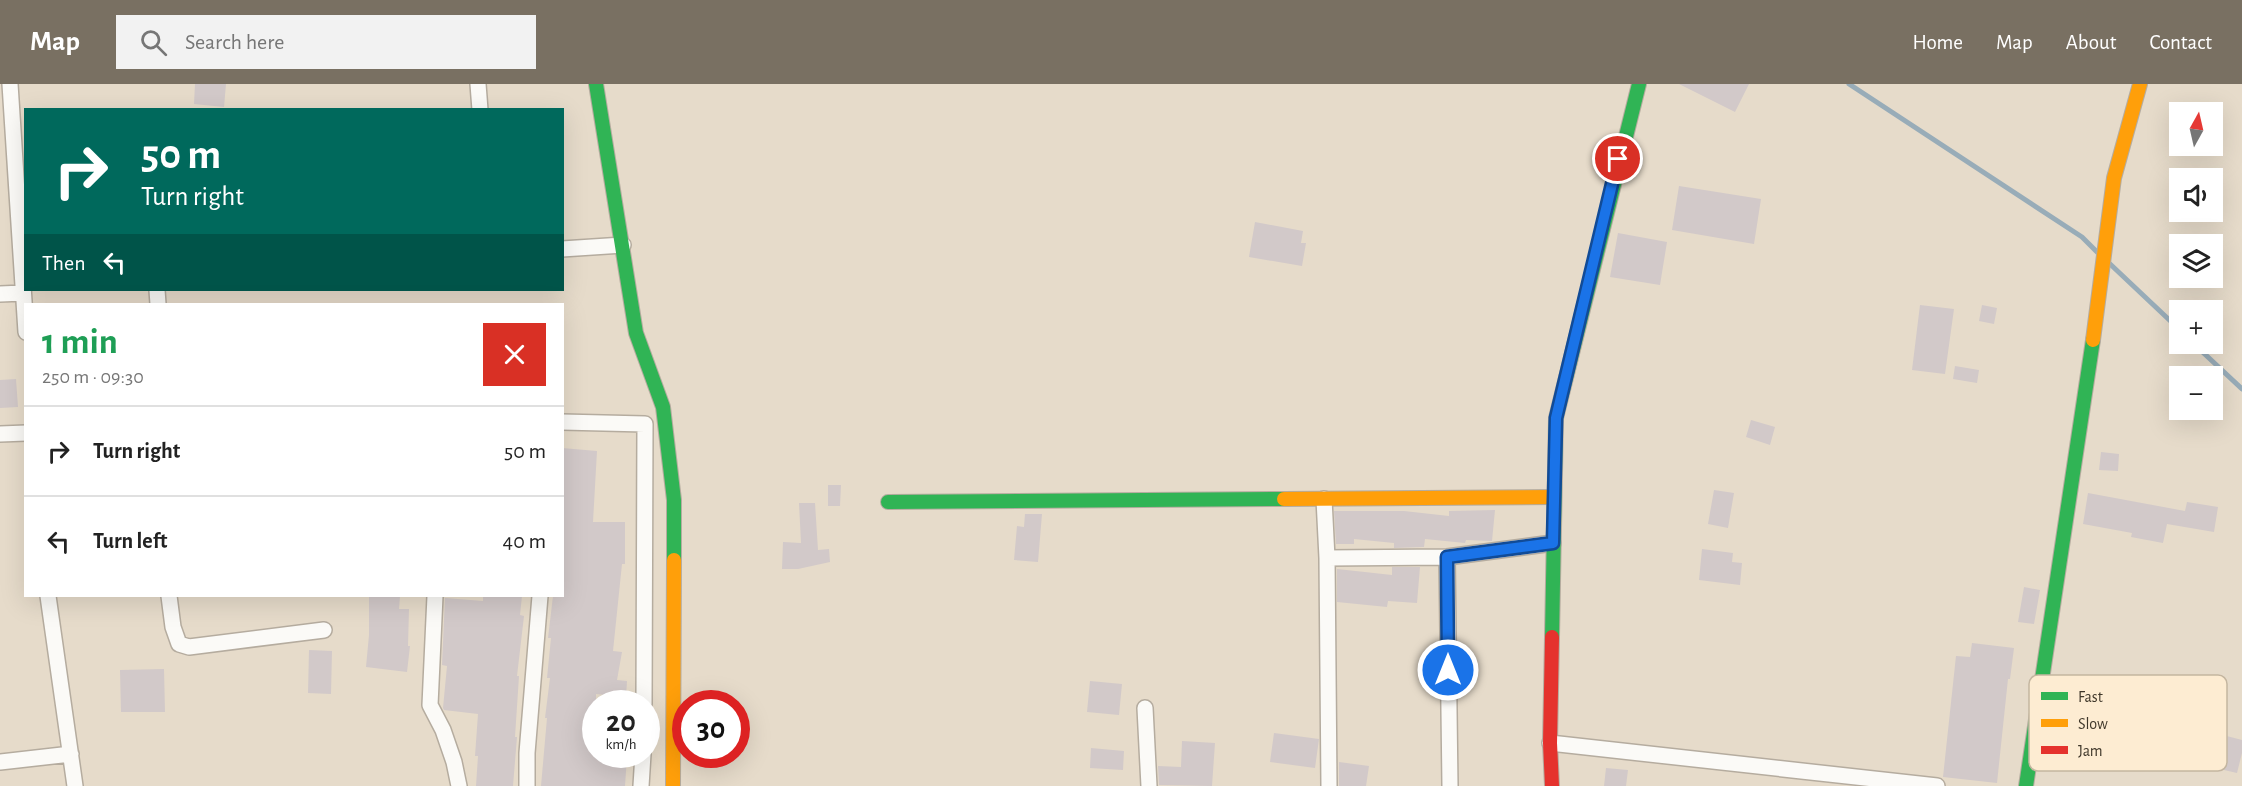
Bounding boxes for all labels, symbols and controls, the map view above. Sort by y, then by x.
search box [116,15,536,69]
icon: search [137,26,170,59]
text: Map [30,28,80,56]
text: Search here [185,31,284,53]
text: Home [1912,32,1963,53]
text: Map [1996,32,2033,53]
text: About [2066,32,2116,53]
text: Contact [2149,32,2212,53]
north arrow [2169,102,2223,156]
map controls [2169,102,2223,420]
icon: right [42,132,120,210]
pin [1592,133,1643,184]
text: 50 m [141,134,221,176]
icon: arrive [1601,142,1634,175]
button: sound [2169,168,2223,222]
text: Turn right [141,183,244,210]
button: layers [2169,234,2223,288]
icon: left [98,246,131,279]
text: Then [42,252,86,274]
button: + [2169,300,2223,354]
button: close [483,323,546,386]
text: 1 min [42,324,118,360]
button: − [2169,366,2223,420]
text: 250 m · 09:30 [42,367,144,387]
icon: right [42,435,75,468]
text: Turn right [93,440,180,462]
text: 50 m [504,440,546,462]
icon: left [42,525,75,558]
text: Turn left [93,530,167,552]
text: 40 m [503,530,546,552]
position arrow [1416,638,1480,702]
legend [2029,675,2227,771]
text: Fast [2078,689,2103,705]
speed limit sign: 30 [672,690,750,768]
text: 20 [606,707,636,737]
text: Slow [2078,716,2108,732]
text: km/h [606,737,636,752]
text: Jam [2078,743,2103,759]

